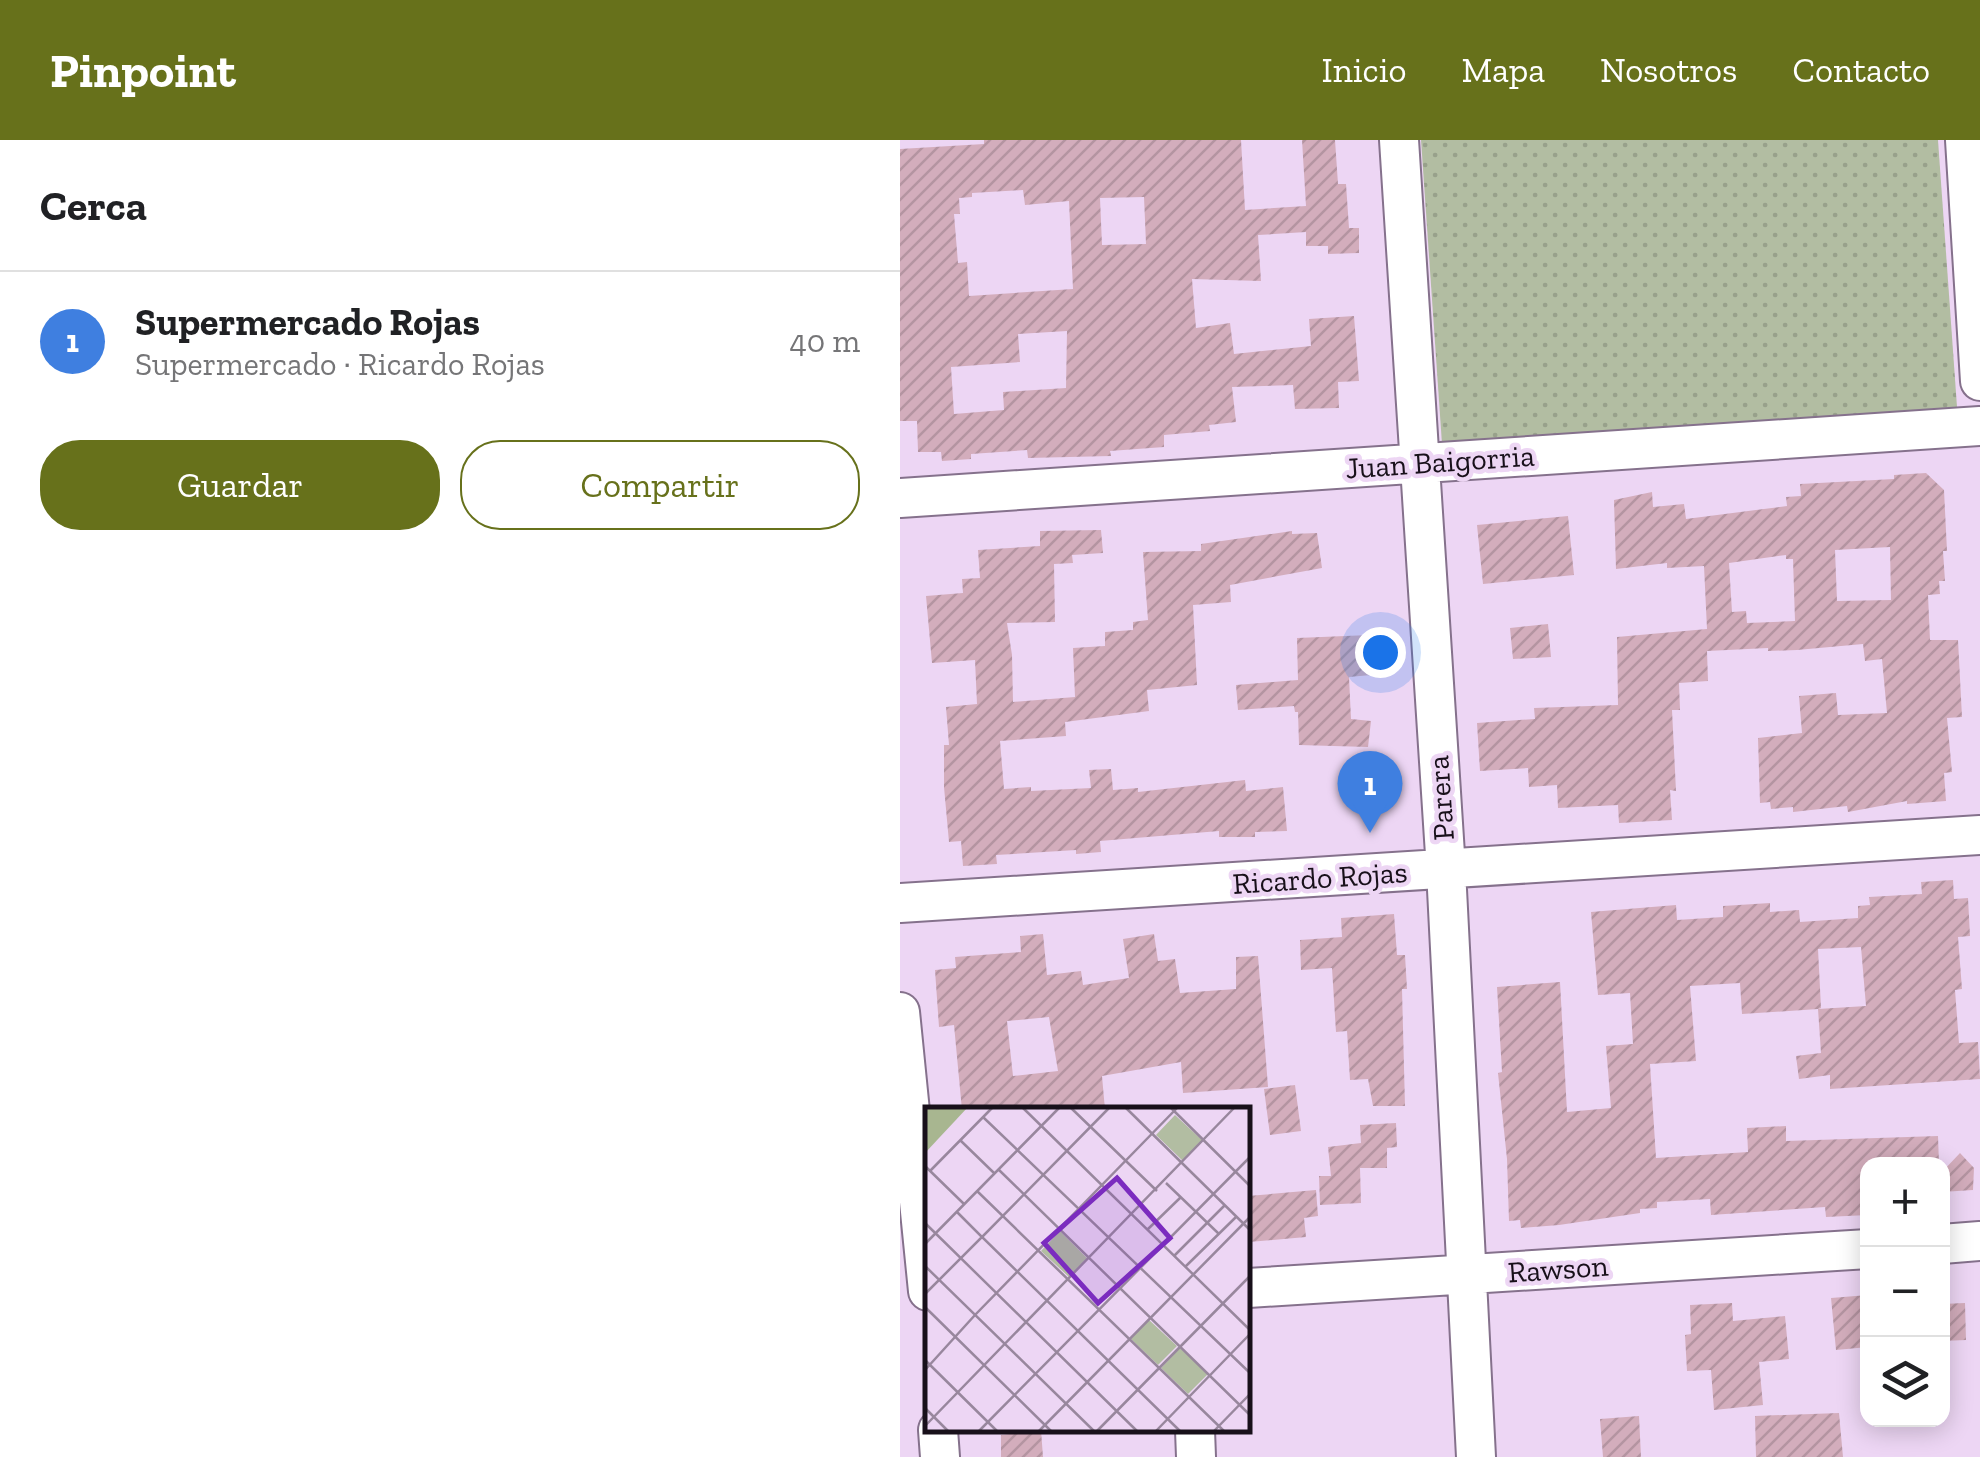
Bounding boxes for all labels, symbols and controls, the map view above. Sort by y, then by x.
text: Pinpoint [50,42,236,99]
text: Inicio [1321,49,1407,91]
text: Mapa [1462,49,1545,91]
text: Nosotros [1600,49,1737,91]
text: Contacto [1792,49,1930,91]
text: Cerca [40,180,147,231]
text: Supermercado Rojas [135,299,480,345]
text: 1 [66,322,79,360]
text: 40 m [789,322,860,360]
text: Supermercado · Ricardo Rojas [135,345,545,383]
street label: Juan Baigorria [1344,437,1536,487]
button: Guardar [40,440,440,530]
button: Compartir [460,440,860,530]
your location [1355,627,1406,678]
pin: 1 [1338,750,1402,833]
street label: Parera [1420,754,1462,842]
street label: Ricardo Rojas [1231,854,1409,902]
inset map [925,1107,1250,1432]
map controls [1860,1157,1950,1427]
button: + [1860,1157,1950,1247]
button: − [1860,1247,1950,1337]
street label: Rawson [1506,1248,1610,1290]
button: layers [1860,1337,1950,1427]

